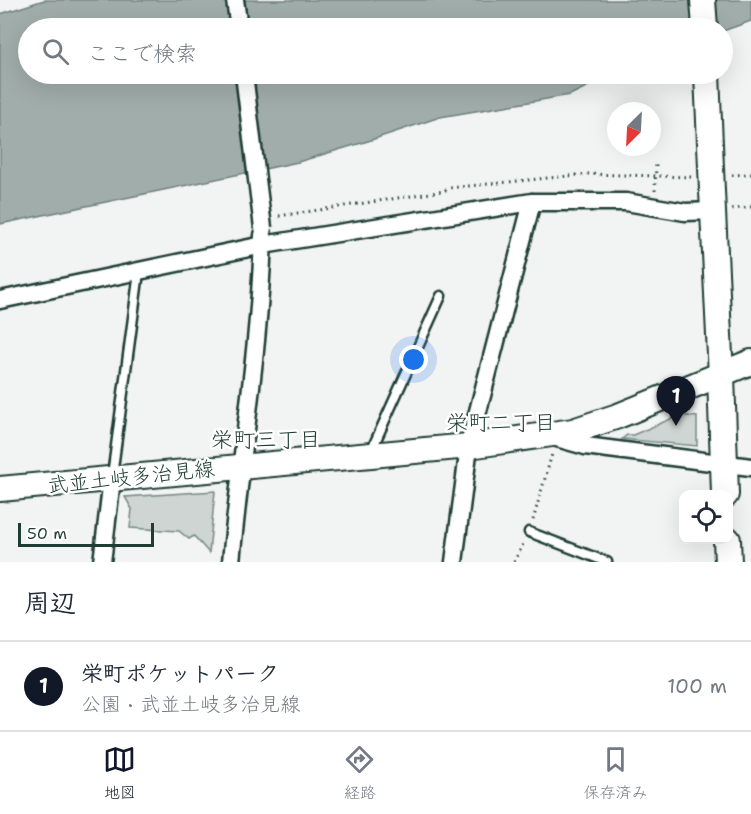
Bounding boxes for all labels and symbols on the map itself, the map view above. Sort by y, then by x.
north arrow [607,102,661,156]
your location [399,345,428,374]
pin: 1 [656,376,696,426]
district label: 栄町二丁目 [446,408,556,437]
district label: 栄町三丁目 [211,425,321,454]
street label: 武並土岐多治見線 [46,454,216,500]
scale bar [18,520,154,548]

